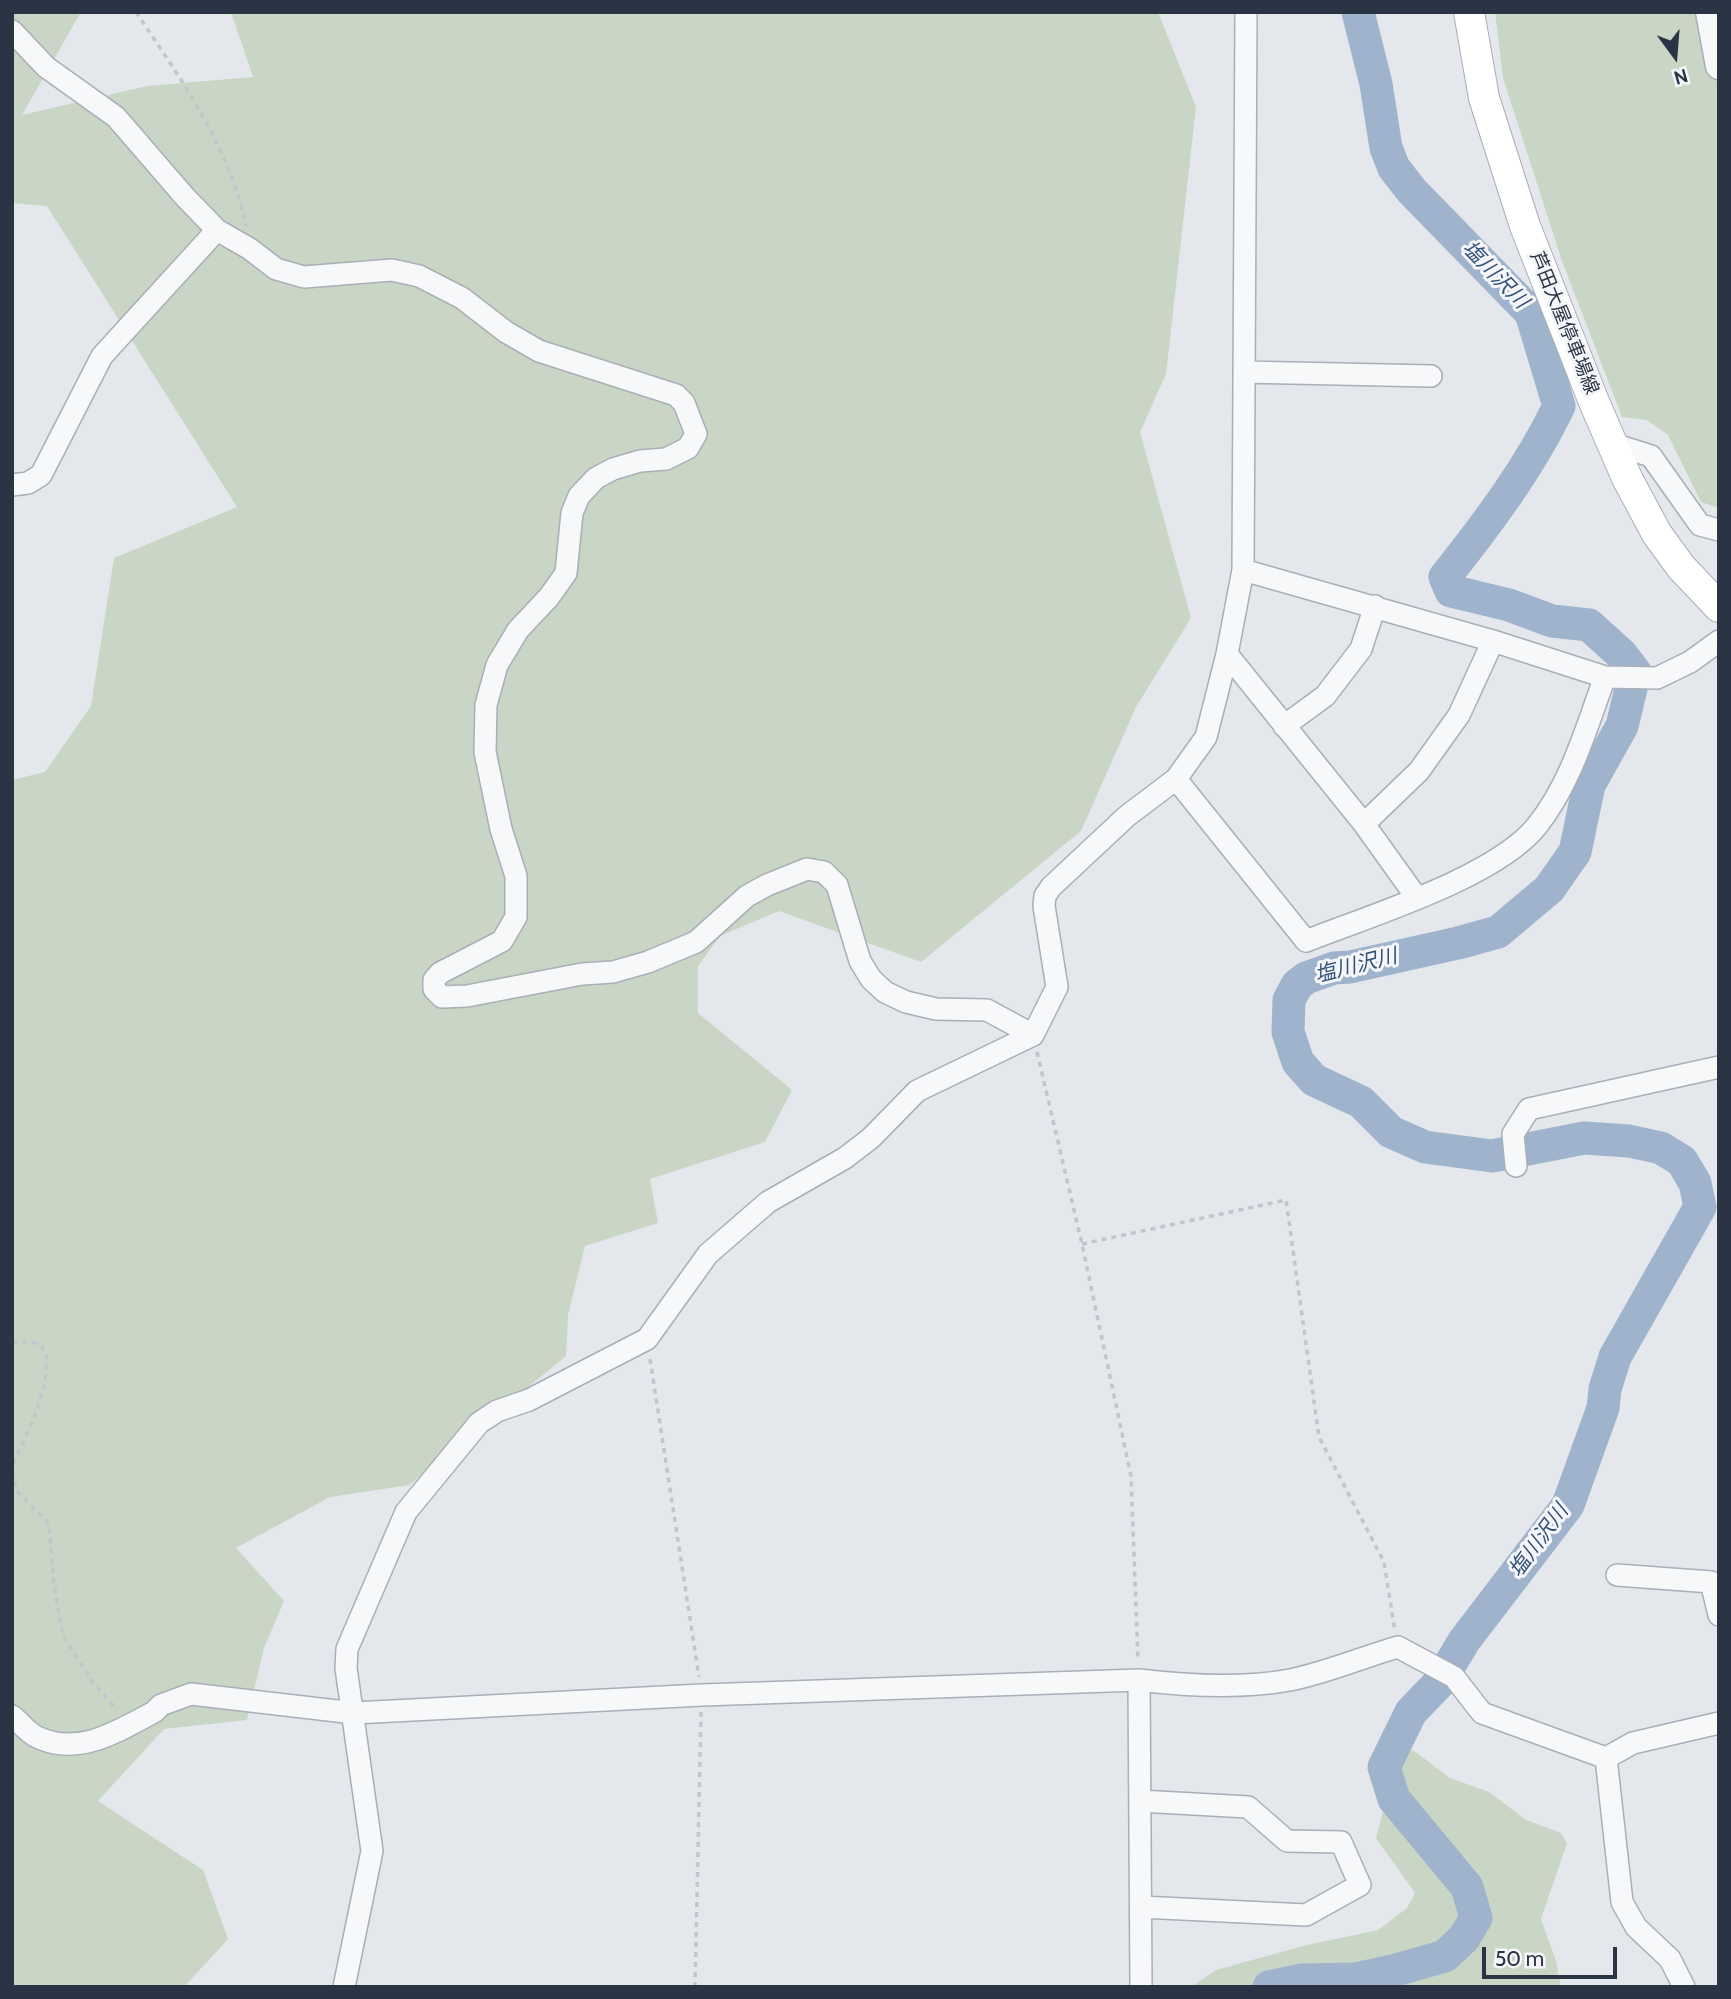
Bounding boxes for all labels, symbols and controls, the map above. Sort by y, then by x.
north arrow [1640,21,1710,91]
text: N [1671,64,1691,90]
water label: 塩川沢川 [1457,236,1533,314]
street label: 芦田大屋停車場線 [1525,248,1603,398]
water label: 塩川沢川 [1312,944,1400,988]
water label: 塩川沢川 [1504,1500,1574,1582]
scale bar [1486,1932,1621,1976]
text: 50 m [1495,1946,1544,1971]

